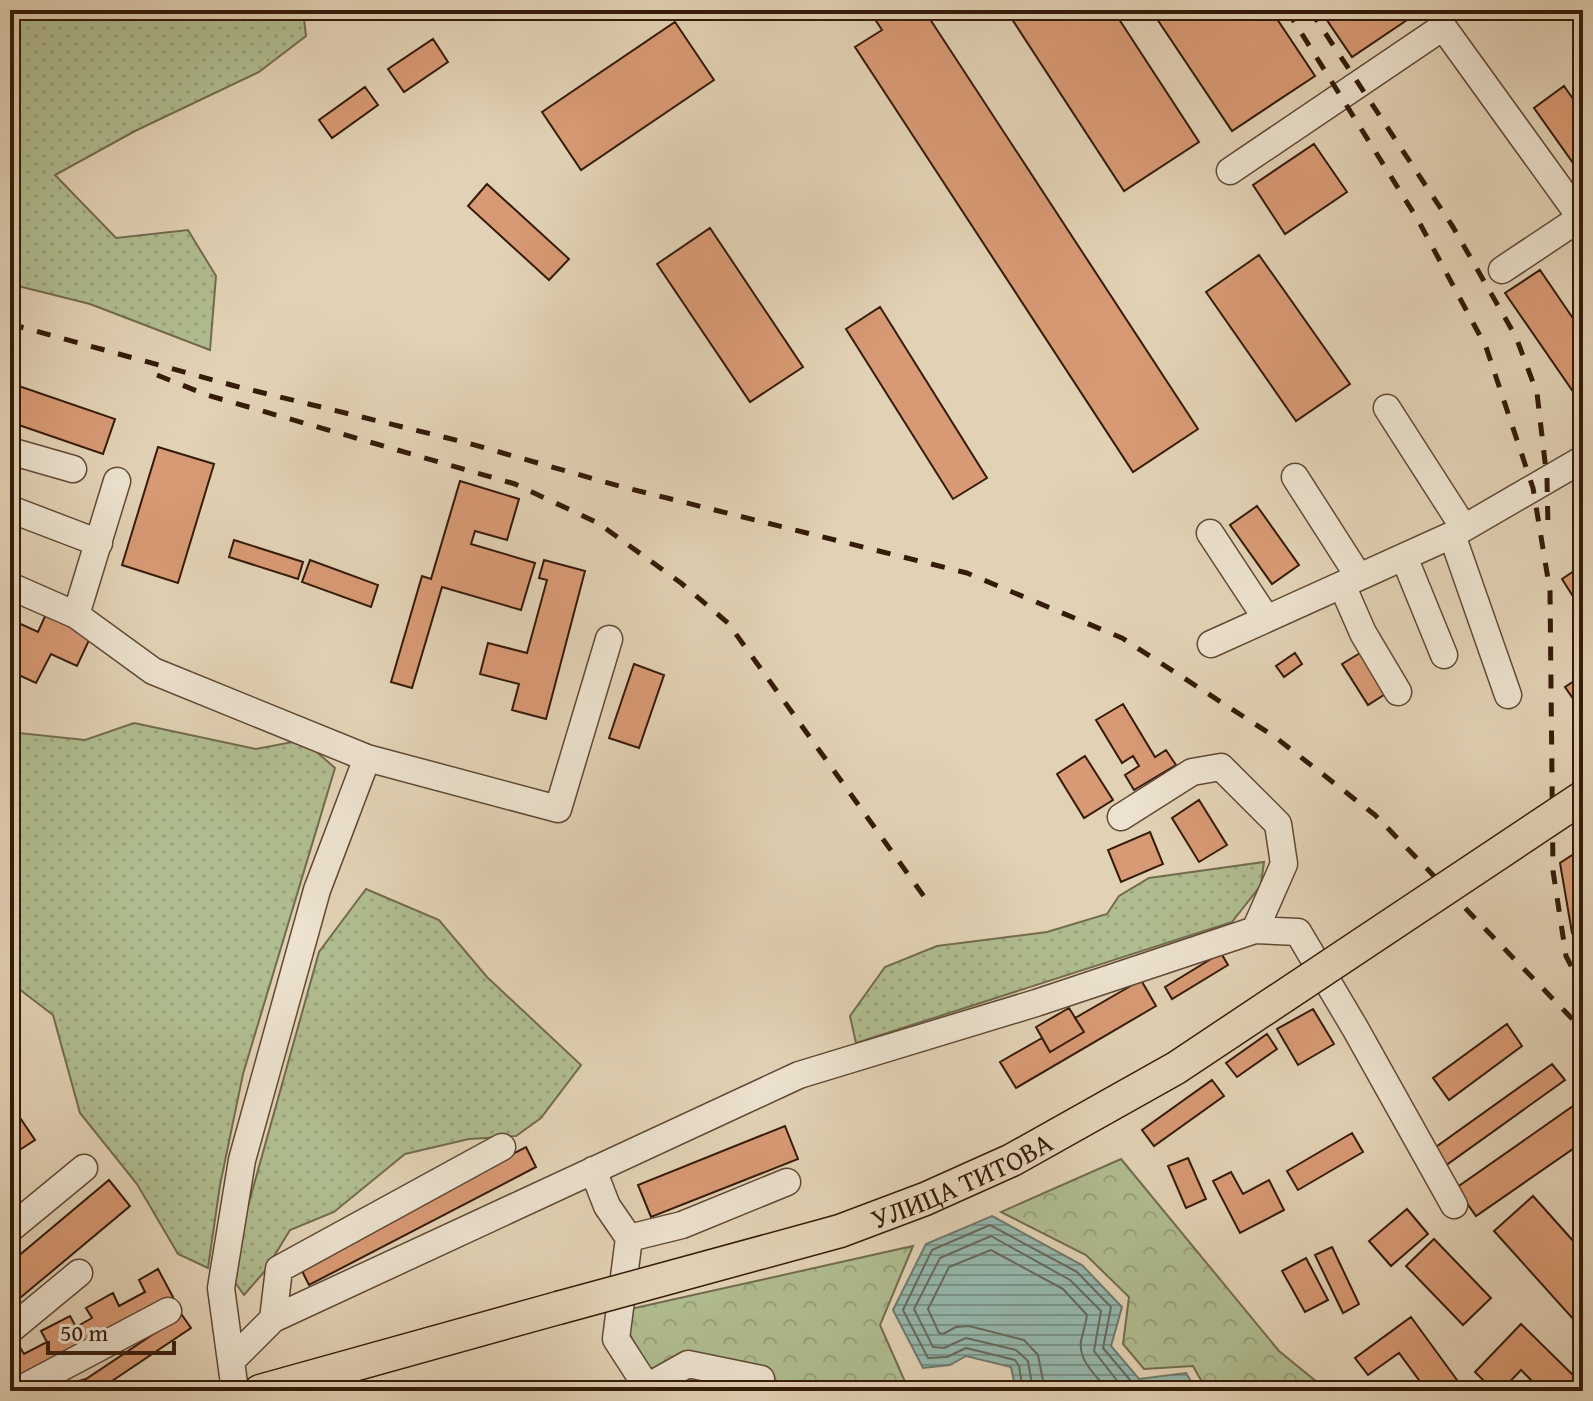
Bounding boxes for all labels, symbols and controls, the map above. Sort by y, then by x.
street label: УЛИЦА ТИТОВА [865,1121,1060,1238]
scale bar [48,1305,174,1355]
text: 50 m [60,1315,108,1350]

